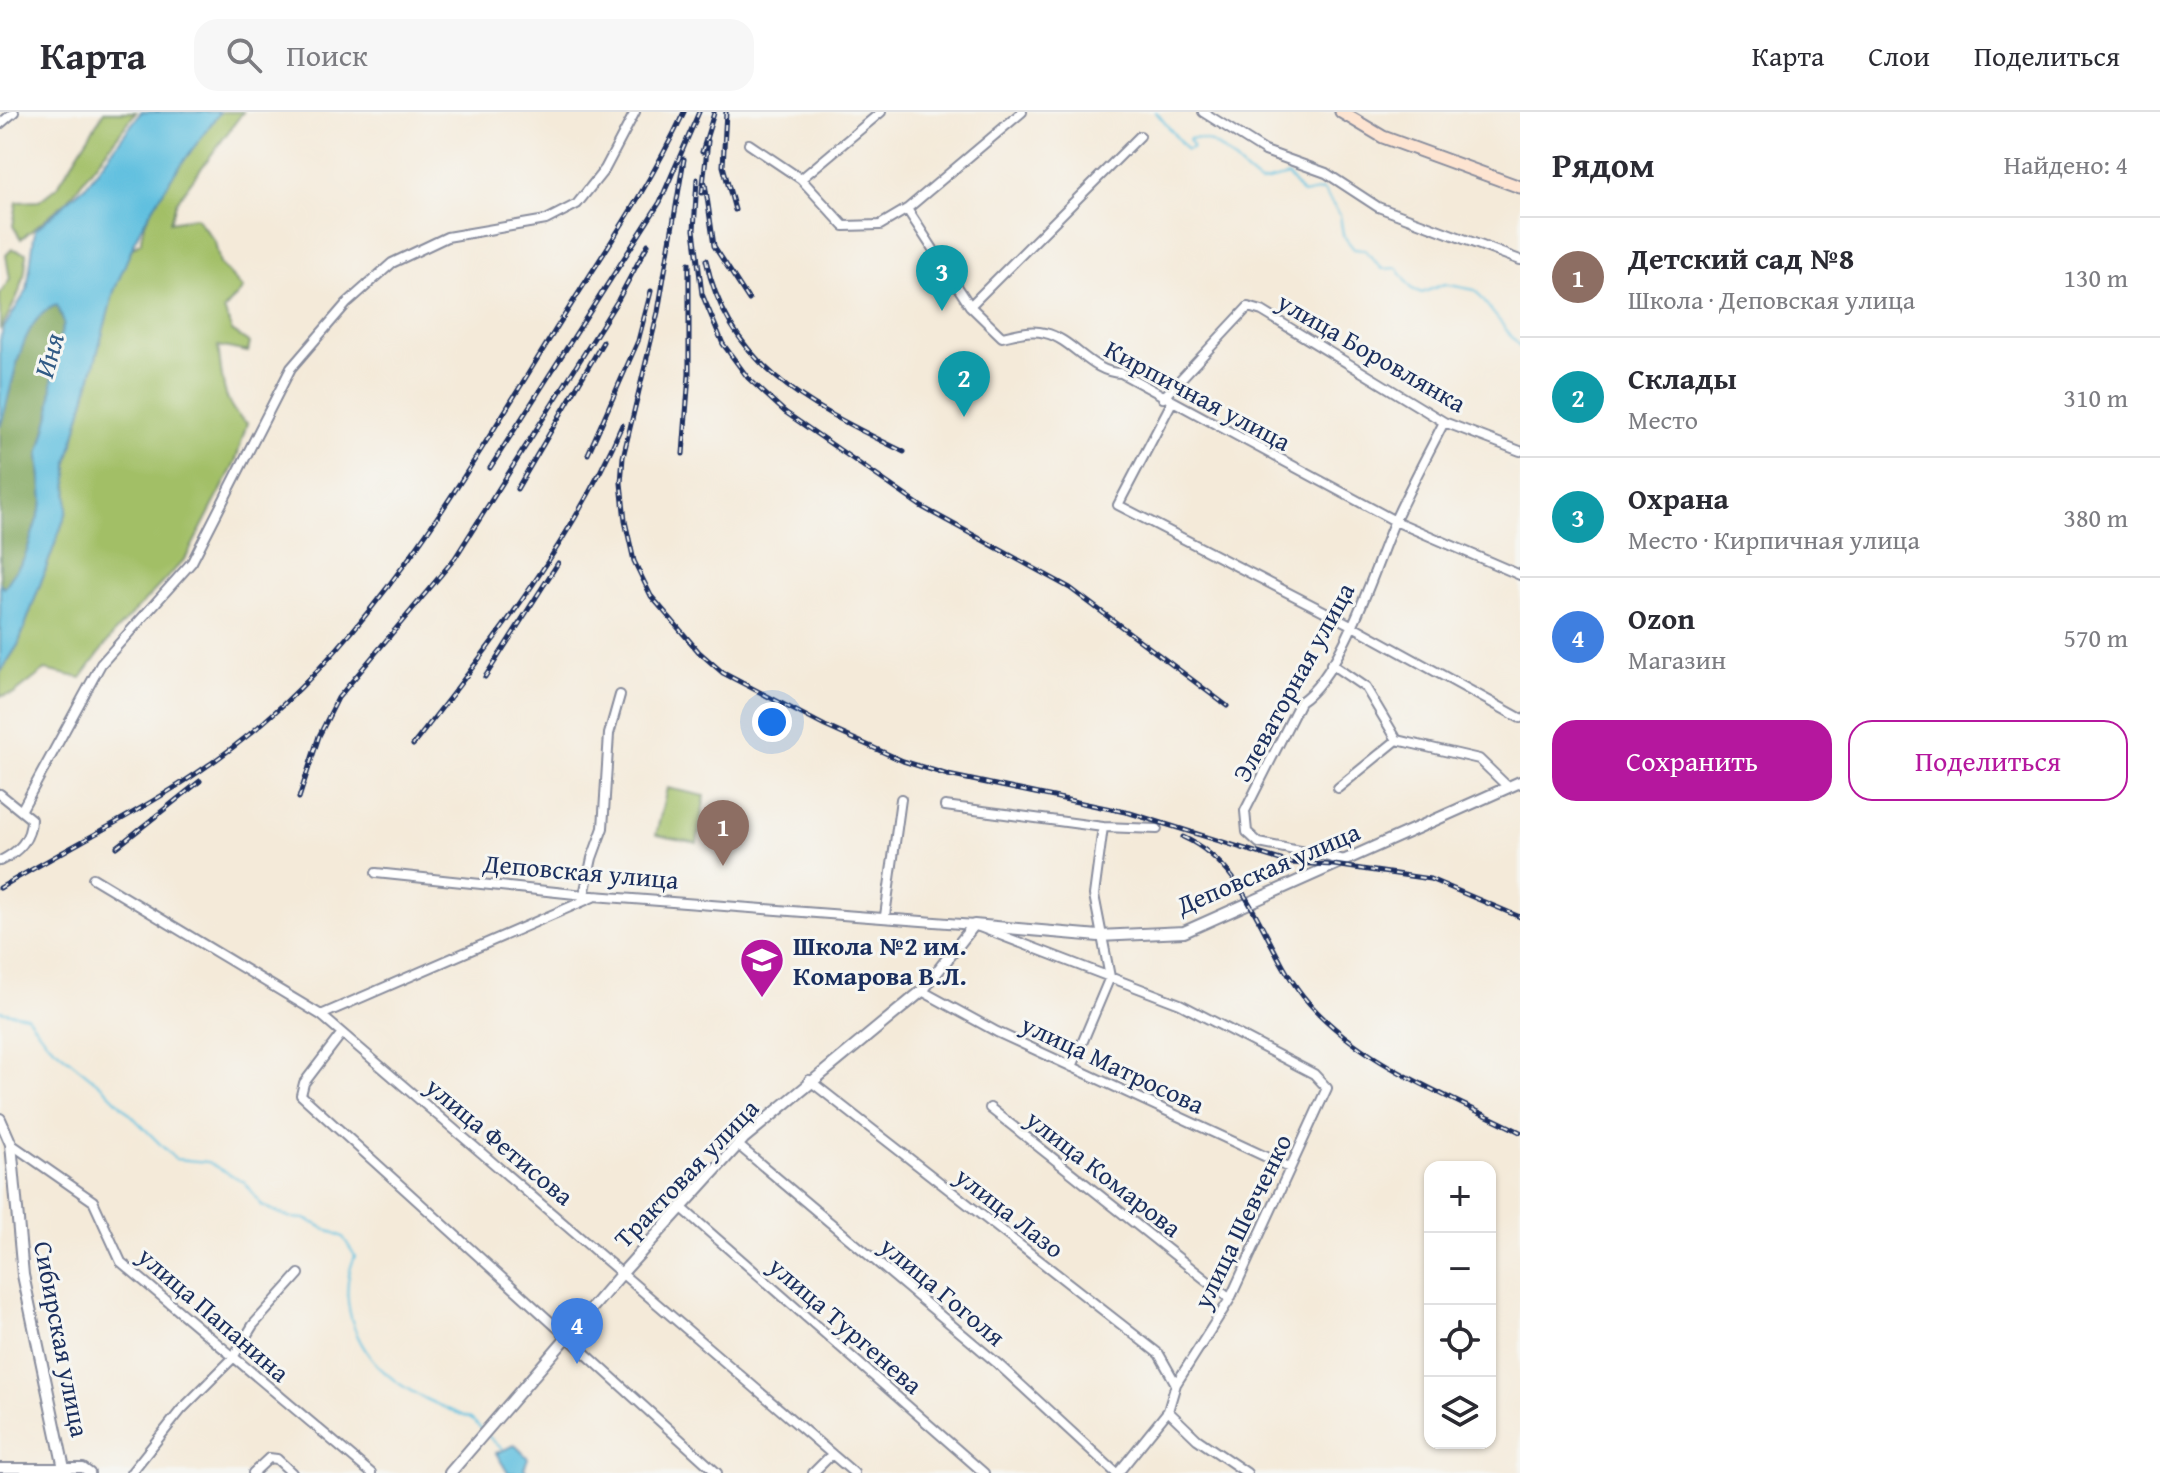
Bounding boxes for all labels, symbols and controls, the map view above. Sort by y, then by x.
search box [194,19,754,91]
text: Карта [40,27,146,83]
icon: search [222,33,266,77]
text: Поиск [286,33,368,77]
text: Карта [1752,35,1824,76]
text: Слои [1868,35,1930,76]
text: Поделиться [1974,35,2120,76]
text: Рядом [1552,140,1655,189]
text: Найдено: 4 [2004,145,2128,184]
text: Детский сад №8 [1628,236,1854,280]
pin: 3 [916,245,968,311]
text: 1 [1571,258,1585,297]
text: 130 m [2063,258,2128,297]
text: Школа · Деповская улица [1628,280,1915,319]
street label: улица Боровлянка [1269,282,1474,422]
water label: Иня [22,328,74,382]
street label: Кирпичная улица [1098,329,1299,461]
pin: 2 [938,351,990,417]
text: Склады [1628,356,1737,400]
text: 2 [1571,378,1585,417]
text: 310 m [2063,378,2128,417]
text: Место [1628,400,1698,439]
text: Охрана [1628,476,1729,520]
text: 3 [1571,498,1585,537]
text: 380 m [2063,498,2128,537]
text: Место · Кирпичная улица [1628,520,1920,559]
street label: Элеваторная улица [1222,575,1364,789]
text: Ozon [1628,596,1695,640]
text: 4 [1571,618,1585,657]
text: 570 m [2063,618,2128,657]
text: Магазин [1628,640,1726,679]
your location [752,702,792,742]
button: Сохранить [1552,720,1832,801]
button: Поделиться [1848,720,2128,801]
pin: 1 [697,800,749,866]
street label: Деповская улица [1169,812,1366,925]
street label: Деповская улица [481,843,681,899]
place label: Школа №2 им. Комарова В.Л. [793,926,967,995]
school or university icon: Школа №2 им. Комарова В.Л. [738,936,786,999]
street label: улица Матросова [1014,1004,1212,1124]
street label: улица Фетисова [417,1067,583,1215]
street label: Трактовая улица [604,1089,768,1257]
street label: улица Комарова [1017,1099,1191,1247]
street label: улица Шевченко [1182,1127,1301,1316]
street label: улица Лазо [946,1156,1073,1267]
map controls [1424,1161,1496,1449]
button: + [1424,1161,1496,1233]
street label: улица Гоголя [871,1226,1014,1355]
button: − [1424,1233,1496,1305]
street label: улица Папанина [129,1236,299,1391]
street label: Сибирская улица [24,1238,100,1441]
street label: улица Тургенева [760,1246,932,1404]
pin: 4 [551,1298,603,1364]
button: locate [1424,1305,1496,1377]
button: layers [1424,1377,1496,1449]

